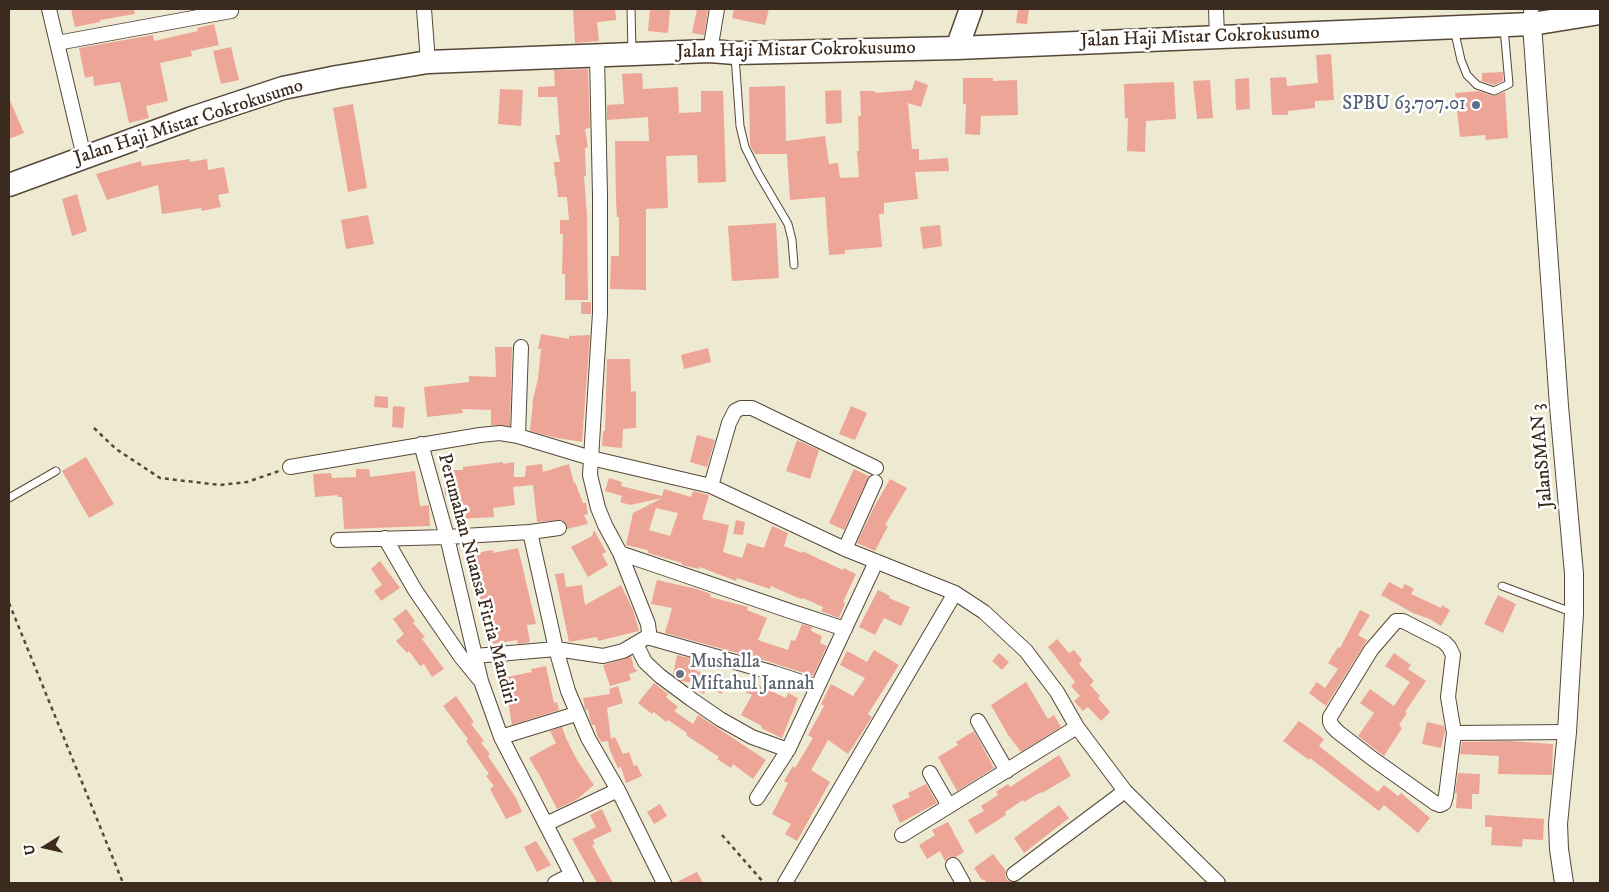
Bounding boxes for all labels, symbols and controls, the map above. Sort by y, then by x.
street label: Jalan Haji Mistar Cokrokusumo [1080,22,1320,54]
street label: Jalan Haji Mistar Cokrokusumo [676,38,916,64]
street label: Jalan Haji Mistar Cokrokusumo [72,75,306,171]
place label: SPBU 63.707.01 [1342,94,1466,116]
marker: SPBU 63.707.01 [1470,99,1482,111]
street label: JalanSMAN 3 [1527,403,1559,509]
street label: Perumahan Nuansa Fitria Mandiri [432,451,520,707]
place label: Mushalla Miftahul Jannah [690,652,814,696]
marker: Mushalla Miftahul Jannah [674,668,686,680]
north arrow [20,822,70,872]
text: U [20,843,40,857]

